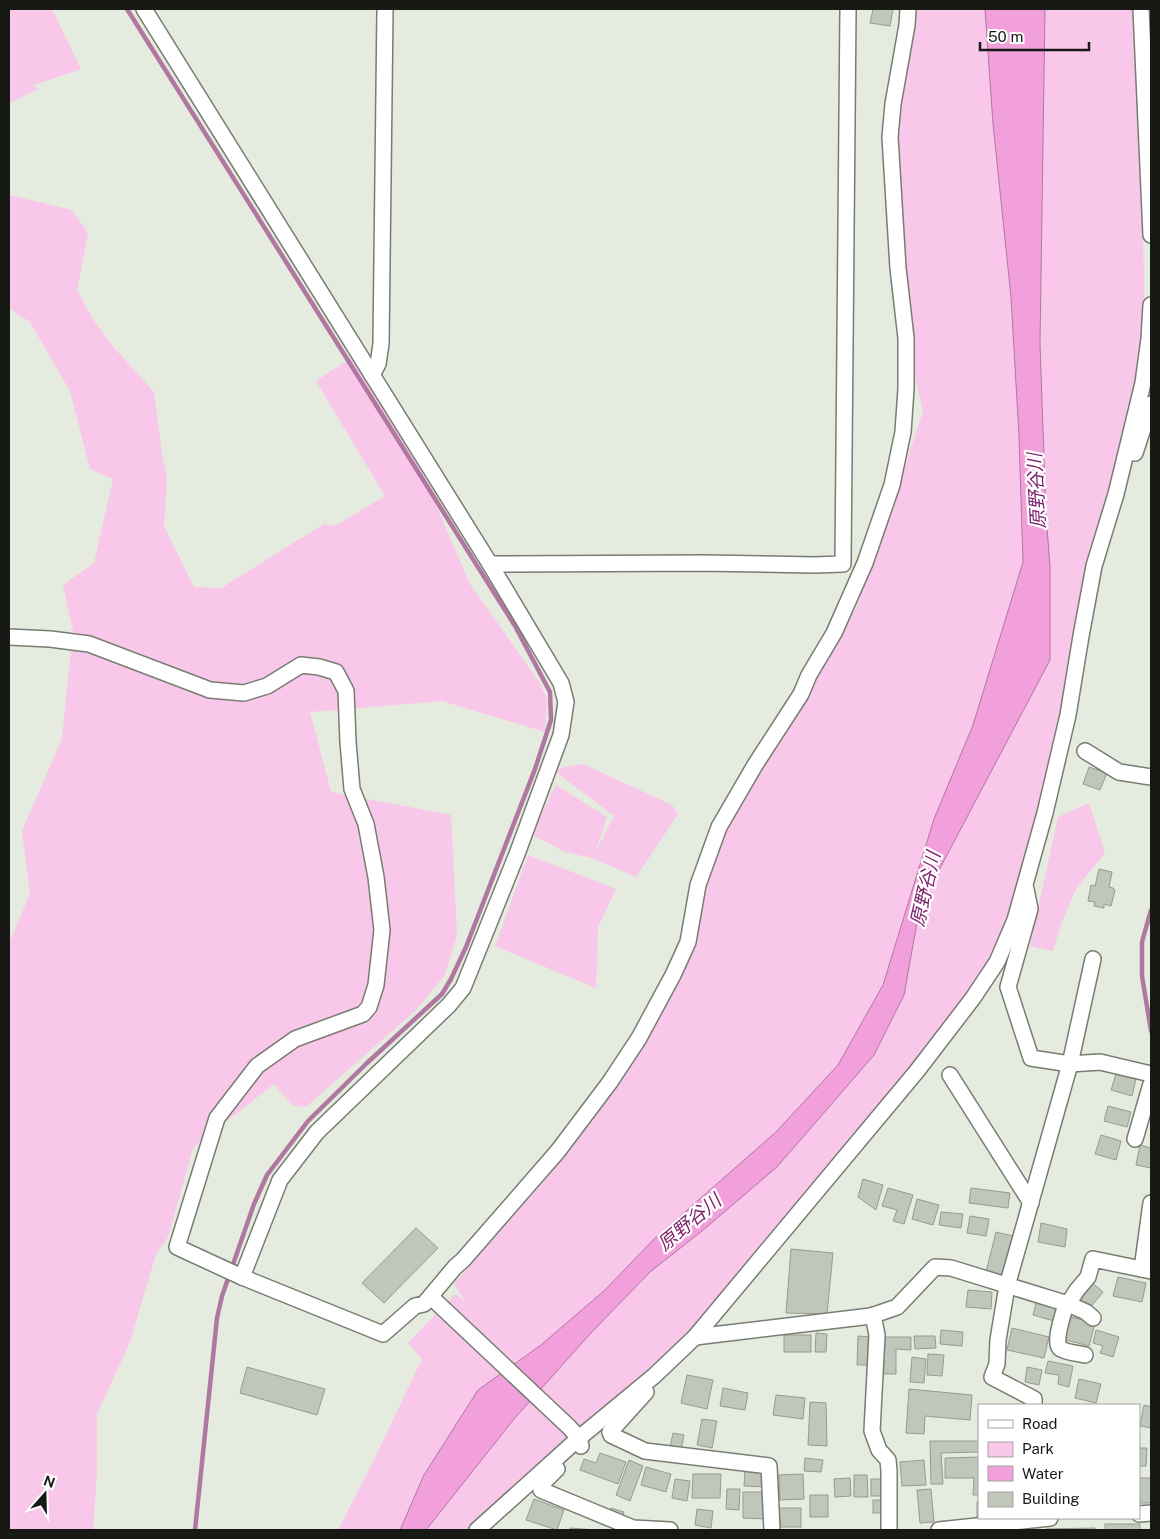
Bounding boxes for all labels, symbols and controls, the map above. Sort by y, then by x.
scale bar [980,20,1089,52]
text: 50 m [988,28,1023,45]
water label: 原野谷川 [1023,450,1049,530]
water label: 原野谷川 [906,848,945,929]
water label: 原野谷川 [653,1188,727,1255]
legend [978,1404,1140,1519]
text: Road [1022,1415,1058,1432]
text: Park [1022,1440,1054,1457]
text: Water [1022,1465,1064,1482]
north arrow [20,1469,70,1519]
text: N [42,1472,57,1491]
text: Building [1022,1490,1080,1507]

